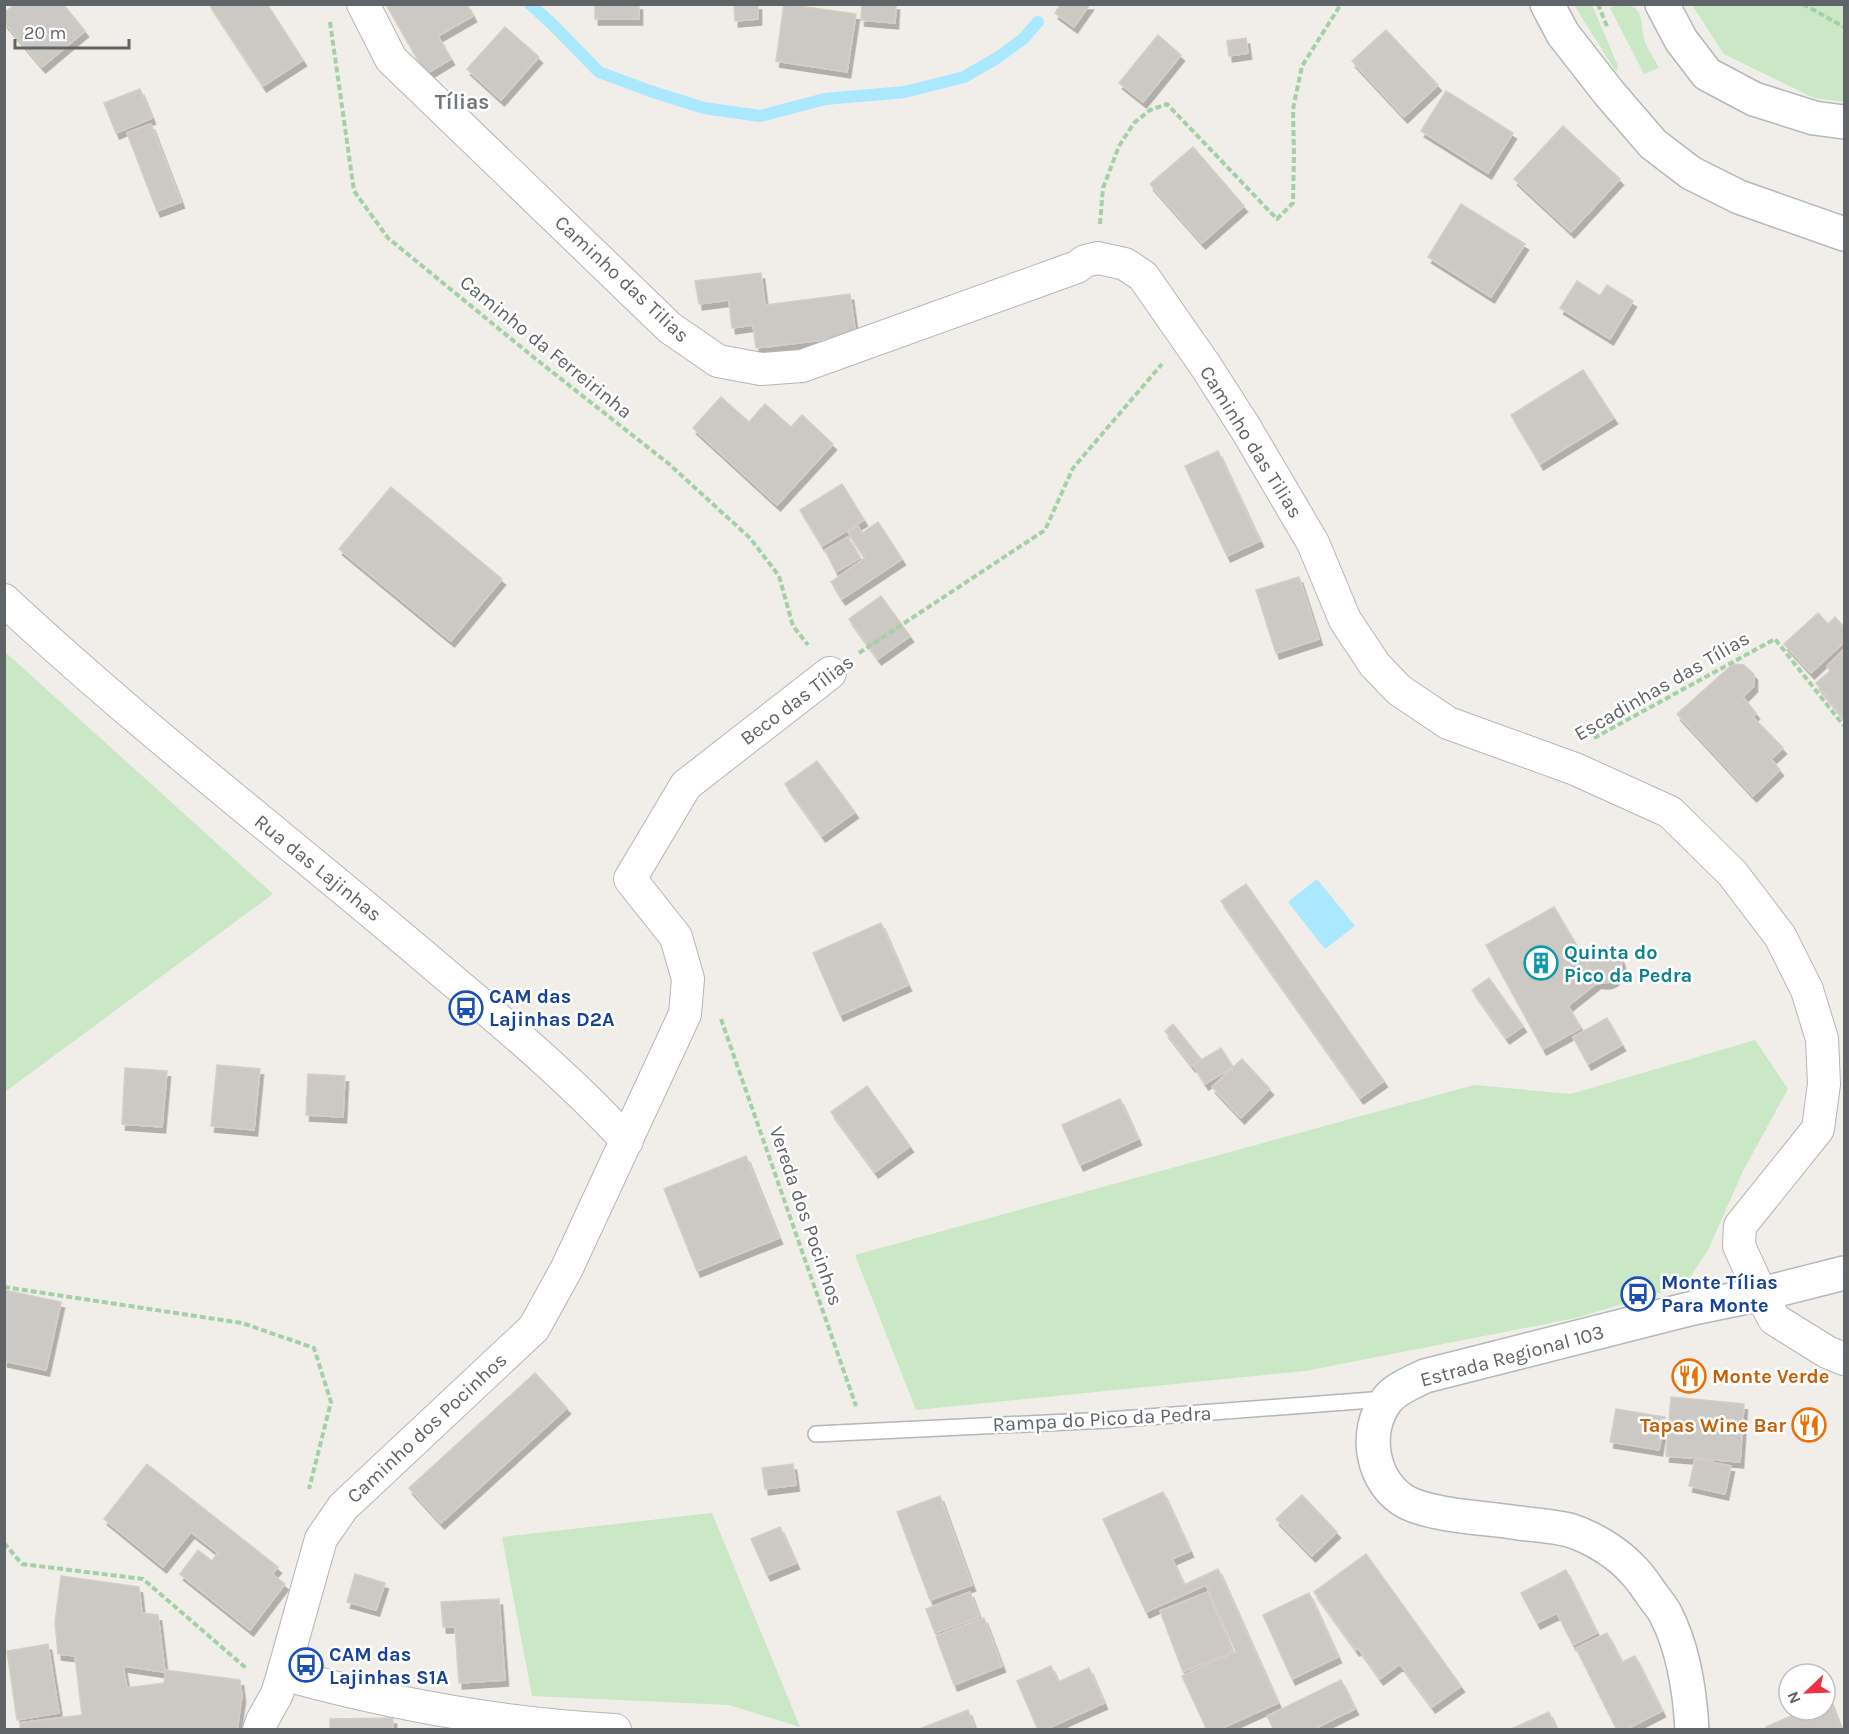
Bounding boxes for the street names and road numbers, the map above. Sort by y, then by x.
street label: Caminho das Tilias [550,211,694,347]
street label: Caminho da Ferreirinha [455,271,637,423]
street label: Caminho das Tilias [1195,362,1307,522]
street label: Escadinhas das Tílias [1570,626,1754,746]
street label: Beco das Tílias [736,650,858,750]
street label: Rua das Lajinhas [250,810,386,926]
street label: Vereda dos Pocinhos [765,1123,847,1309]
street label: Estrada Regional 103 [1417,1320,1607,1392]
street label: Caminho dos Pocinhos [342,1348,512,1508]
street label: Rampa do Pico da Pedra [992,1402,1212,1436]

